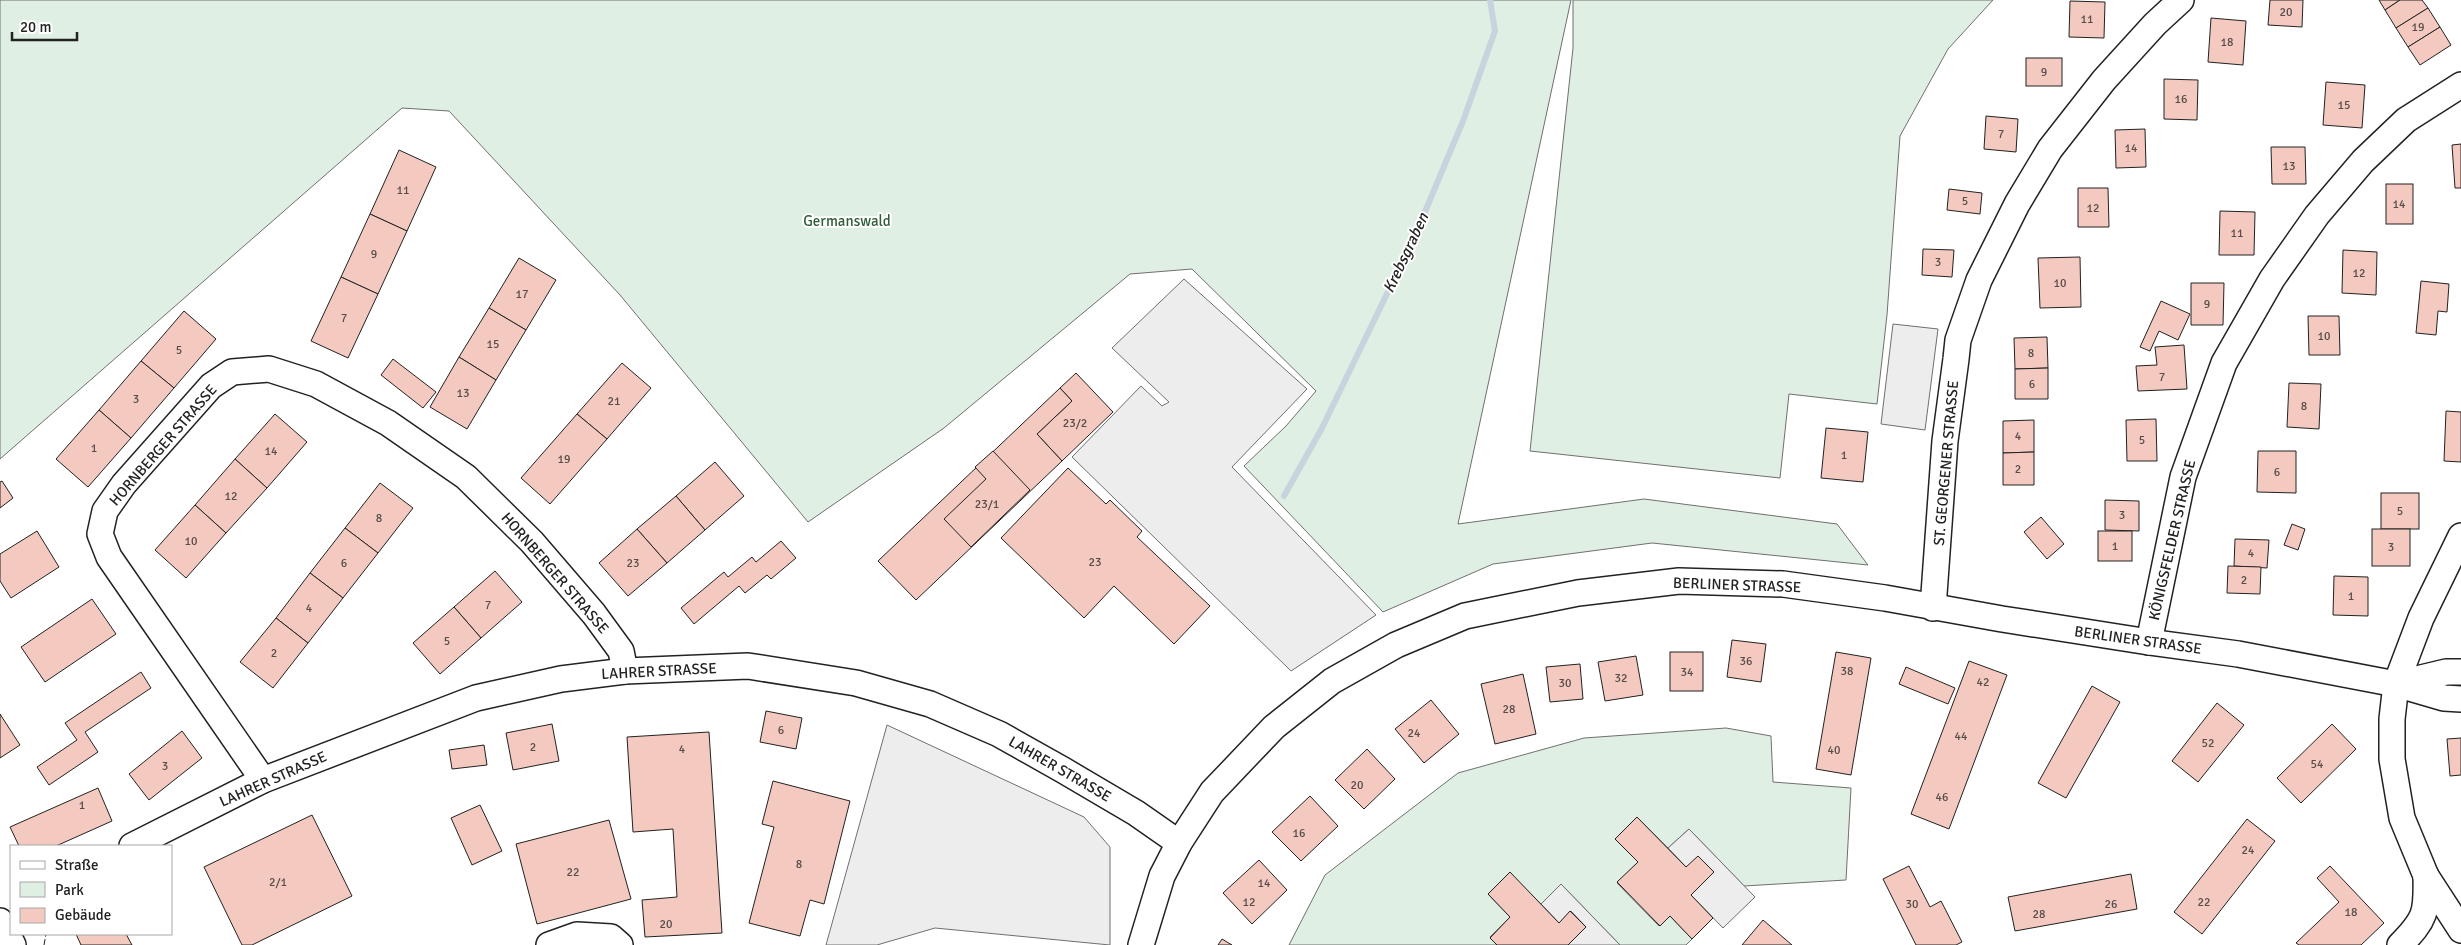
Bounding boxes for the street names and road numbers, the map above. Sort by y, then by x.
street label: ST. GEORGENER STRASSE [1930,380,1962,546]
street label: HORNBERGER STRASSE [105,381,221,509]
street label: KÖNIGSFELDER STRASSE [2145,458,2199,622]
street label: HORNBERGER STRASSE [497,509,613,637]
street label: BERLINER STRASSE [1673,574,1801,596]
street label: BERLINER STRASSE [2073,622,2203,658]
street label: LAHRER STRASSE [601,659,717,683]
street label: LAHRER STRASSE [1006,732,1114,806]
street label: LAHRER STRASSE [217,747,329,811]

